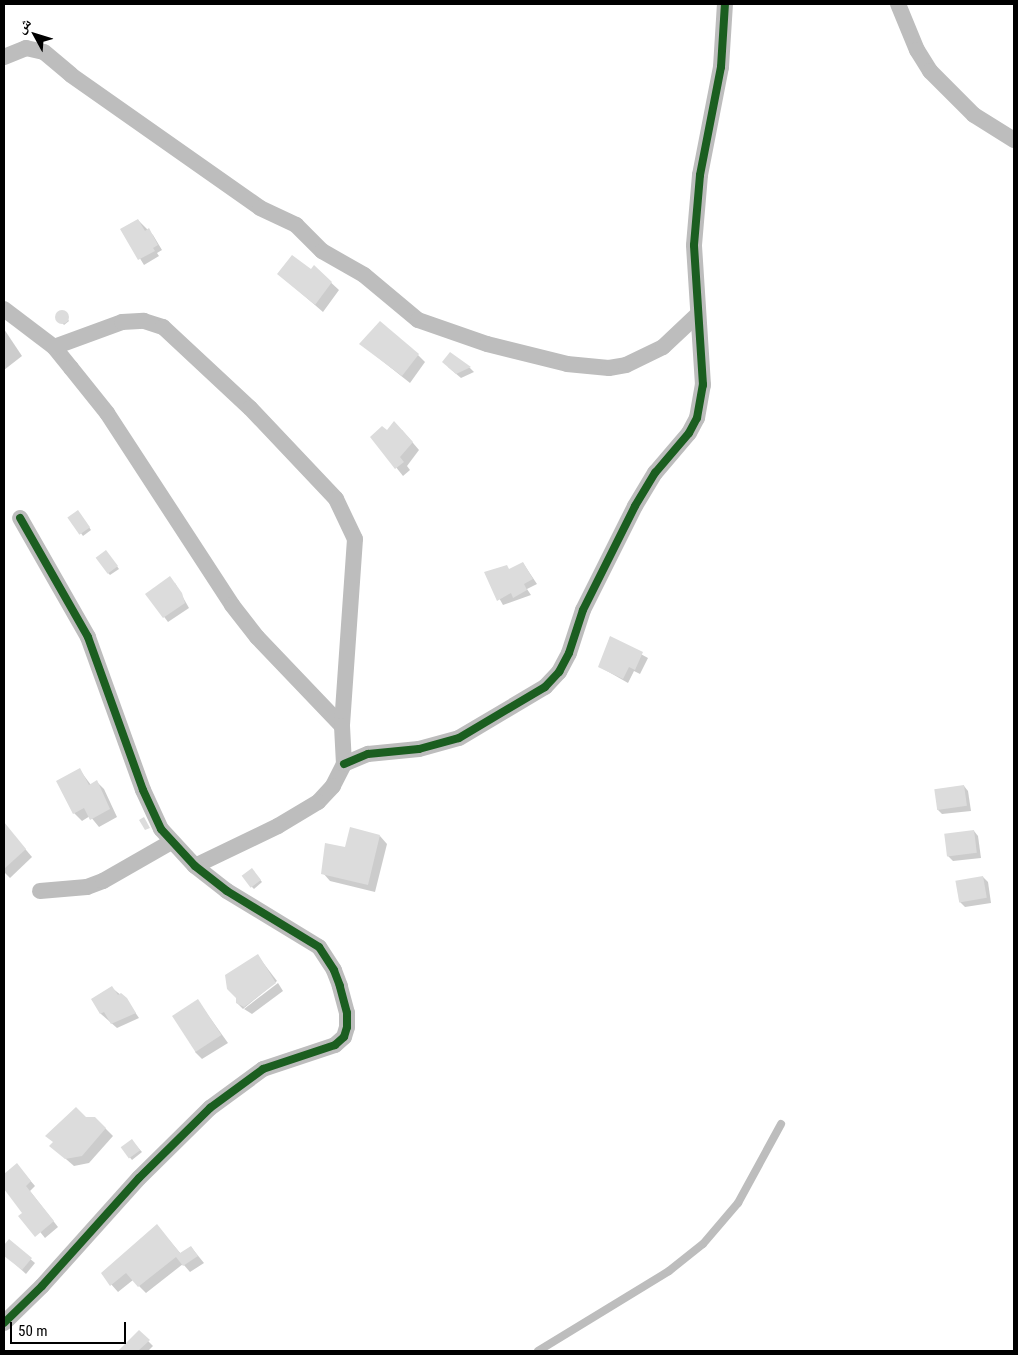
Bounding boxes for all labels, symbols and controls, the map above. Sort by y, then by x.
north arrow [10,10,60,60]
text: ش [12,15,34,36]
scale bar [12,1312,129,1344]
text: 50 m [18,1322,48,1340]

